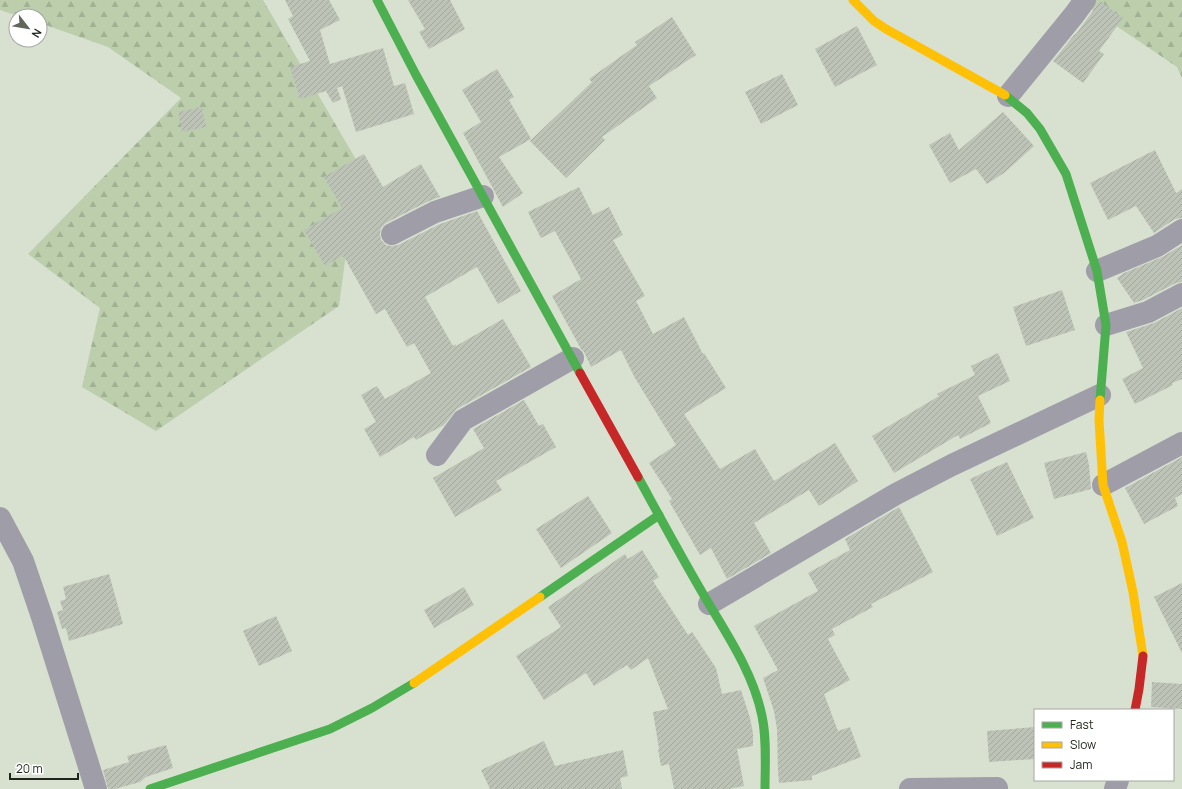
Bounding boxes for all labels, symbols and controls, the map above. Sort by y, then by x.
north arrow [8,8,48,48]
text: N [28,26,45,41]
legend [1034,709,1174,781]
text: Fast [1070,716,1094,733]
text: Slow [1070,736,1096,753]
scale bar [10,755,78,781]
text: Jam [1070,756,1092,773]
text: 20 m [16,760,43,777]

